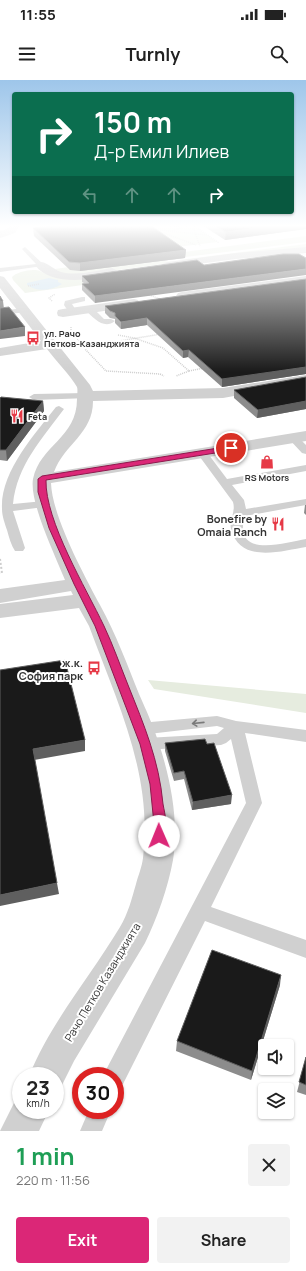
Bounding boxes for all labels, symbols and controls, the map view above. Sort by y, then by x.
text: 11:55 [20,4,56,25]
text: Turnly [126,42,180,66]
icon: menu [16,43,38,65]
icon: search [268,43,290,65]
text: 150 m [94,103,172,141]
icon: right [28,108,80,160]
text: Д-р Емил Илиев [94,139,229,163]
icon: left [79,184,101,206]
icon: ahead [121,184,143,206]
icon: ahead [163,184,185,206]
icon: right [205,184,227,206]
place label: ул. Рачо Петков-Казанджията [44,327,139,350]
bus stop icon: ул. Рачо Петков-Казанджията [25,330,41,346]
restaurant icon: Feta [9,408,25,424]
place label: Feta [28,410,47,423]
pin [214,431,248,465]
icon: arrive [220,437,242,459]
shop icon: RS Motors [259,454,275,470]
place label: RS Motors [245,471,289,484]
place label: Bonefire by Omaia Ranch [197,511,268,539]
restaurant icon: Bonefire by Omaia Ranch [270,516,286,532]
place label: ж.к. София парк [19,655,84,683]
bus stop icon: ж.к. София парк [86,660,102,676]
one-way arrow [192,719,205,727]
position arrow [138,815,180,857]
street label: Рачо Петков Казанджията [61,920,143,1044]
map controls [258,1039,294,1119]
button: sound [258,1039,294,1075]
speed limit sign: 30 [72,1067,124,1119]
text: 23 [26,1074,50,1101]
button: layers [258,1083,294,1119]
text: km/h [26,1096,50,1110]
text: 1 min [16,1139,75,1172]
button: close [248,1144,290,1186]
text: 220 m · 11:56 [16,1171,90,1189]
button: Exit [16,1217,149,1263]
button: Share [157,1217,290,1263]

